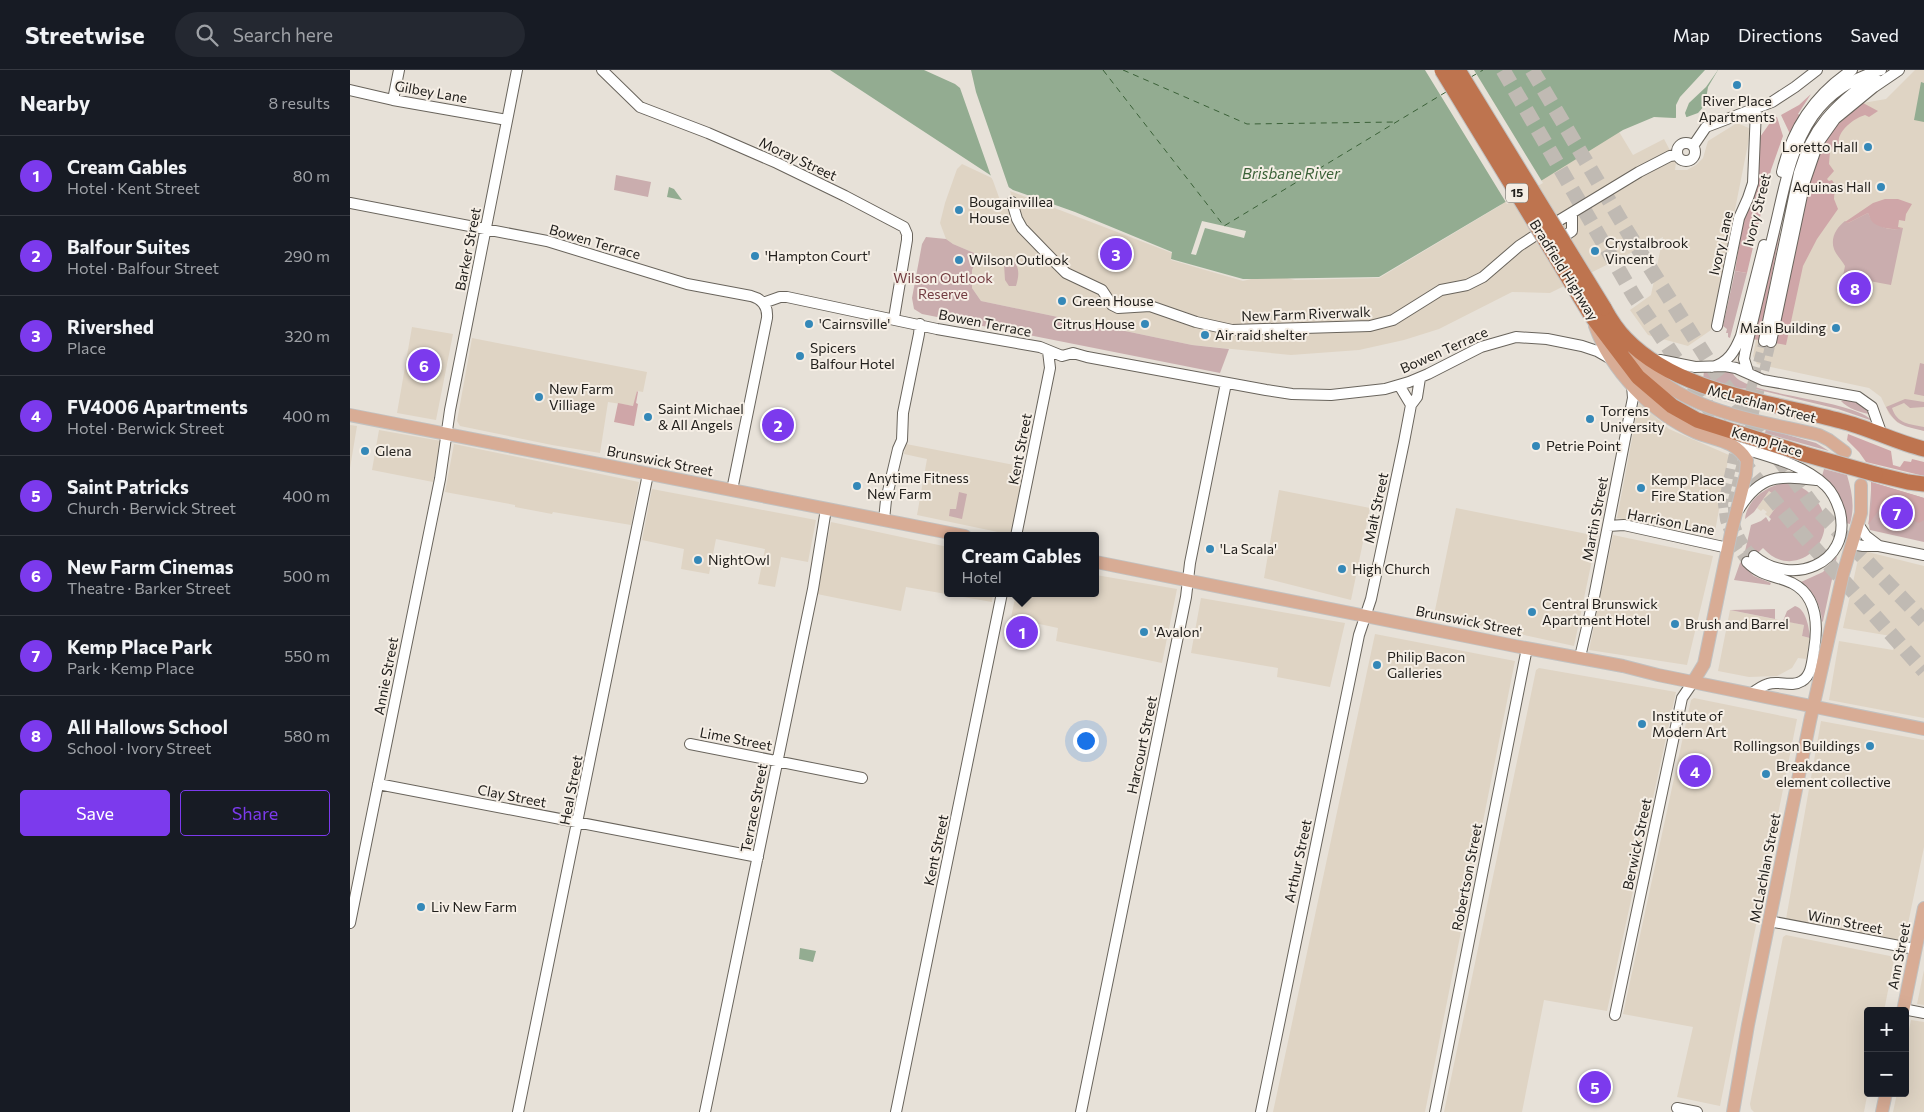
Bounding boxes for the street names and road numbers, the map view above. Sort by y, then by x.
street label: Gilbey Lane [393,77,469,106]
street label: Moray Street [757,133,840,184]
street label: Ivory Street [1739,172,1774,248]
road number: 15 [1506,184,1528,202]
street label: Barker Street [451,206,484,292]
street label: Ivory Lane [1705,209,1736,277]
street label: Bradfield Highway [1527,216,1602,323]
street label: Bowen Terrace [548,220,643,263]
street label: New Farm Riverwalk [1241,303,1371,324]
street label: Bowen Terrace [937,305,1033,340]
street label: Bowen Terrace [1397,323,1490,376]
street label: McLachlan Street [1706,381,1819,426]
street label: Kent Street [1004,412,1035,486]
street label: Kemp Place [1730,423,1805,460]
street label: Brunswick Street [605,442,715,479]
street label: Malt Street [1360,471,1391,545]
street label: Martin Street [1578,475,1611,563]
street label: Harrison Lane [1626,505,1716,538]
street label: Brunswick Street [1414,602,1524,639]
street label: Annie Street [370,635,401,716]
street label: Harcourt Street [1123,694,1160,796]
street label: Lime Street [698,723,774,754]
street label: Heal Street [555,753,586,826]
street label: Terrace Street [737,762,771,854]
street label: Clay Street [476,781,548,811]
street label: Berwick Street [1618,796,1655,891]
street label: McLachlan Street [1746,811,1784,924]
street label: Kent Street [920,813,951,887]
street label: Arthur Street [1280,817,1315,904]
street label: Robertson Street [1448,821,1485,932]
street label: Winn Street [1806,906,1884,937]
street label: Ann Street [1884,921,1913,991]

